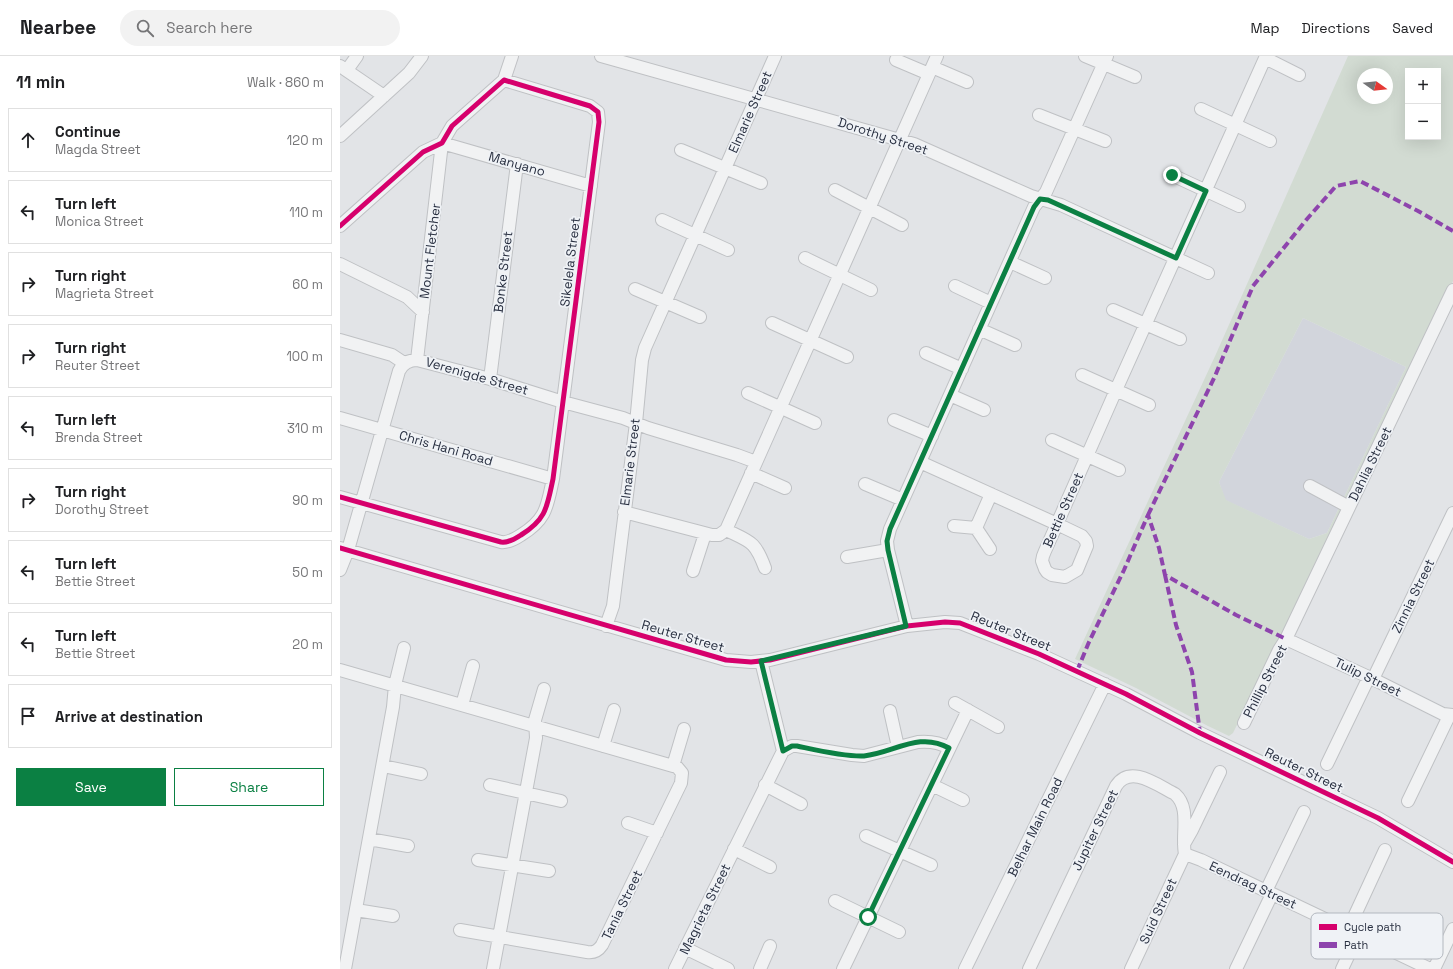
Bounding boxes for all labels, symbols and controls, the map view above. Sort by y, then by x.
search box [120,10,400,46]
text: Nearbee [20,15,96,40]
icon: search [134,17,156,39]
text: Search here [166,18,253,37]
text: Map [1250,19,1280,37]
text: Directions [1302,19,1370,37]
text: Saved [1392,19,1433,37]
street label: Elmarie Street [724,68,776,156]
north arrow [1357,68,1393,104]
map controls [1405,68,1441,140]
button: + [1405,68,1441,104]
text: 11 min [16,71,65,93]
text: Walk · 860 m [247,74,324,91]
button: − [1405,104,1441,140]
street label: Dorothy Street [836,113,930,159]
text: Continue [55,122,121,141]
icon: ahead [17,129,39,151]
text: 120 m [287,132,323,149]
text: Magda Street [55,141,141,158]
street label: Manyano [487,148,547,180]
route end [1163,166,1181,184]
text: Turn left [55,194,117,213]
icon: left [17,201,39,223]
street label: Mount Fletcher [416,202,444,300]
text: 110 m [289,204,323,221]
text: Monica Street [55,213,144,230]
street label: Sikelela Street [556,216,584,308]
street label: Bonke Street [490,230,516,314]
text: Turn right [55,266,126,285]
icon: right [17,273,39,295]
text: 60 m [292,276,323,293]
text: Magrieta Street [55,285,154,302]
text: Turn right [55,338,126,357]
icon: right [17,345,39,367]
text: 100 m [286,348,323,365]
street label: Verenigde Street [424,353,530,399]
text: Reuter Street [55,357,140,374]
text: Turn left [55,410,117,429]
icon: left [17,417,39,439]
street label: Elmarie Street [616,417,644,507]
text: 310 m [287,420,323,437]
street label: Dahlia Street [1345,424,1395,504]
street label: Chris Hani Road [397,426,495,470]
text: Brenda Street [55,429,143,446]
street label: Bettie Street [1039,470,1087,550]
text: Turn right [55,482,126,501]
icon: right [17,489,39,511]
text: 90 m [292,492,323,509]
text: Dorothy Street [55,501,149,518]
text: Turn left [55,554,117,573]
street label: Zinnia Street [1388,556,1438,636]
icon: left [17,561,39,583]
text: 50 m [292,564,323,581]
text: Bettie Street [55,573,135,590]
street label: Reuter Street [968,607,1054,655]
street label: Reuter Street [640,616,726,656]
text: Turn left [55,626,117,645]
icon: left [17,633,39,655]
text: 20 m [292,636,323,653]
street label: Phillip Street [1239,642,1291,720]
text: Bettie Street [55,645,135,662]
street label: Tulip Street [1332,653,1404,701]
icon: arrive [17,705,39,727]
text: Arrive at destination [55,707,203,726]
street label: Reuter Street [1262,744,1346,796]
button: Save [16,768,166,806]
button: Share [174,768,324,806]
street label: Belhar Main Road [1004,775,1066,879]
street label: Jupiter Street [1068,787,1122,873]
street label: Eendrag Street [1206,857,1300,913]
street label: Magrieta Street [676,861,734,957]
street label: Tania Street [598,867,646,943]
street label: Suid Street [1135,875,1181,947]
route start [859,908,877,926]
legend [1311,913,1443,959]
text: Cycle path [1344,920,1401,934]
text: Path [1344,938,1368,952]

